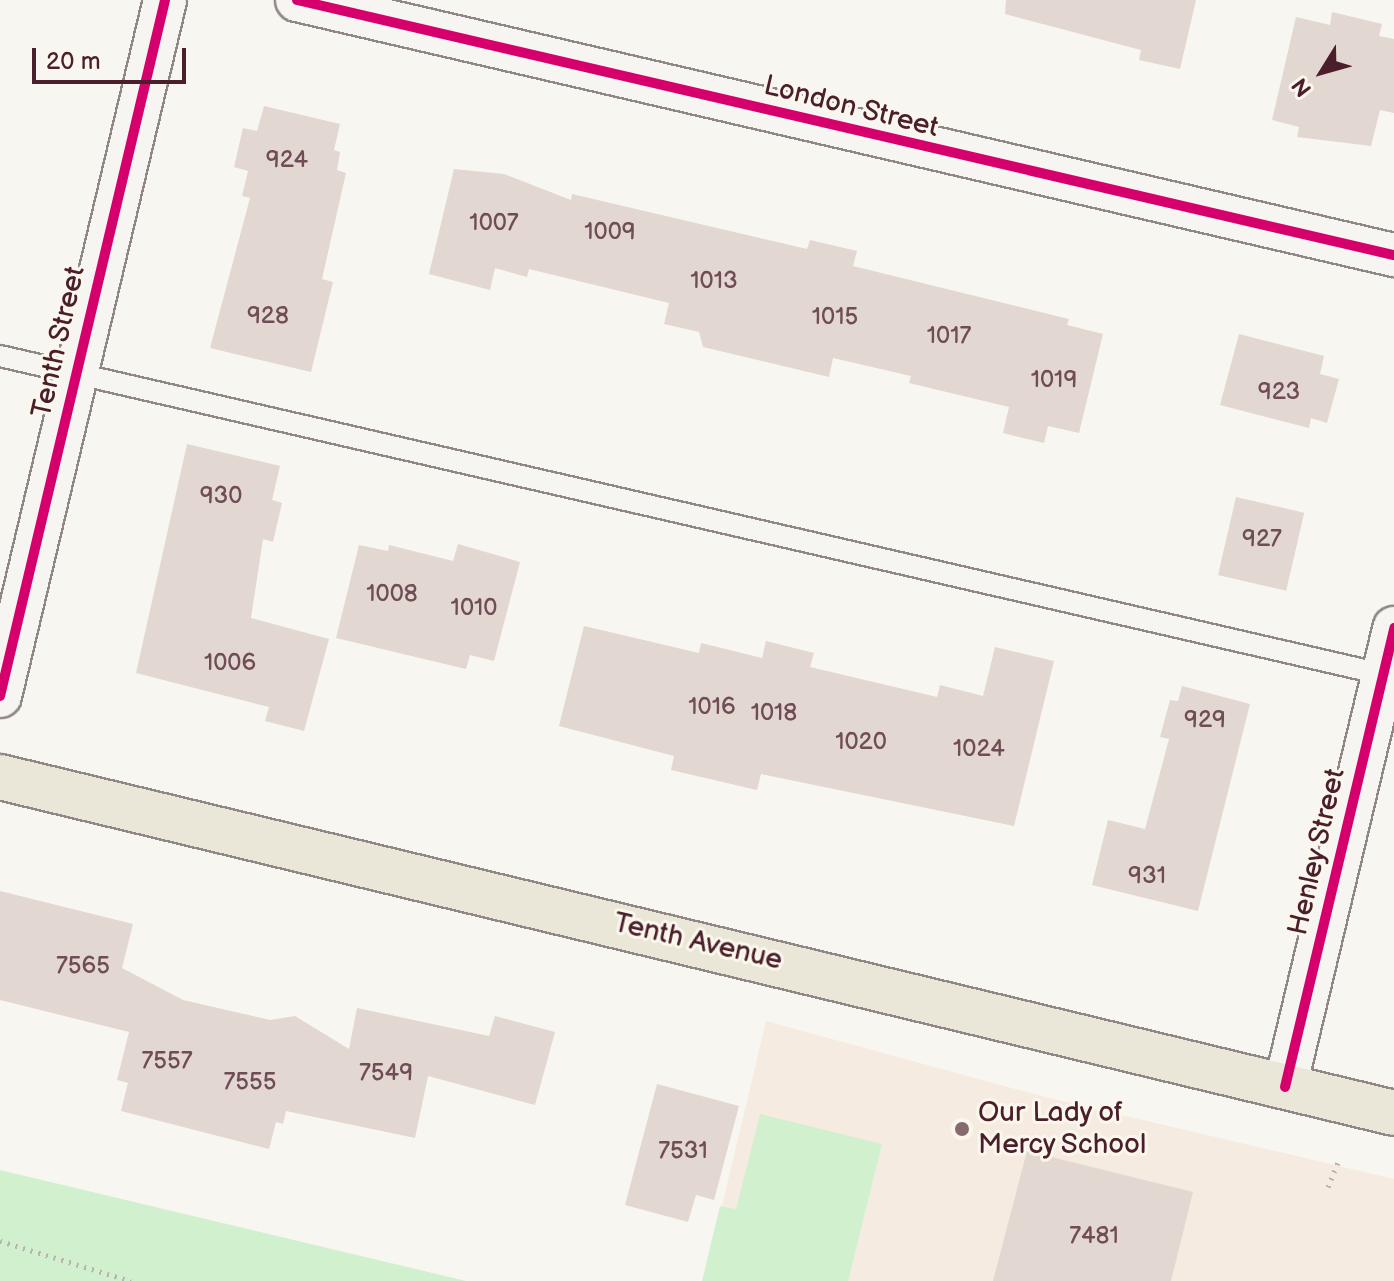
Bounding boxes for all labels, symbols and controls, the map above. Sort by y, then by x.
scale bar [36,32,190,82]
north arrow [1282,32,1362,112]
text: 20 m [46,47,101,76]
street label: London Street [760,69,942,145]
text: N [1287,72,1318,101]
house number: 924 [266,146,308,174]
house number: 1007 [469,209,519,237]
house number: 1009 [584,218,636,246]
street label: Tenth Street [25,263,93,421]
house number: 1013 [690,267,738,295]
house number: 928 [247,302,289,330]
house number: 1015 [812,303,858,331]
house number: 1017 [927,322,971,350]
house number: 1019 [1031,366,1077,394]
house number: 923 [1258,378,1300,406]
house number: 930 [200,482,242,510]
house number: 927 [1242,525,1282,553]
house number: 1008 [366,580,418,608]
house number: 1010 [451,594,497,622]
house number: 1006 [204,649,256,677]
house number: 1016 [688,693,736,721]
house number: 1018 [751,699,797,727]
house number: 929 [1184,706,1226,734]
house number: 1020 [835,728,887,756]
house number: 1024 [953,735,1005,763]
street label: Henley Street [1281,764,1353,940]
house number: 931 [1128,862,1166,890]
street label: Tenth Avenue [610,906,786,978]
house number: 7565 [56,952,110,980]
house number: 7557 [141,1047,193,1075]
house number: 7549 [359,1059,413,1087]
house number: 7555 [223,1068,277,1096]
place label: Our Lady of Mercy School [978,1096,1149,1162]
marker: Our Lady of Mercy School [953,1120,971,1138]
house number: 7531 [658,1137,708,1165]
house number: 7481 [1069,1222,1119,1250]

